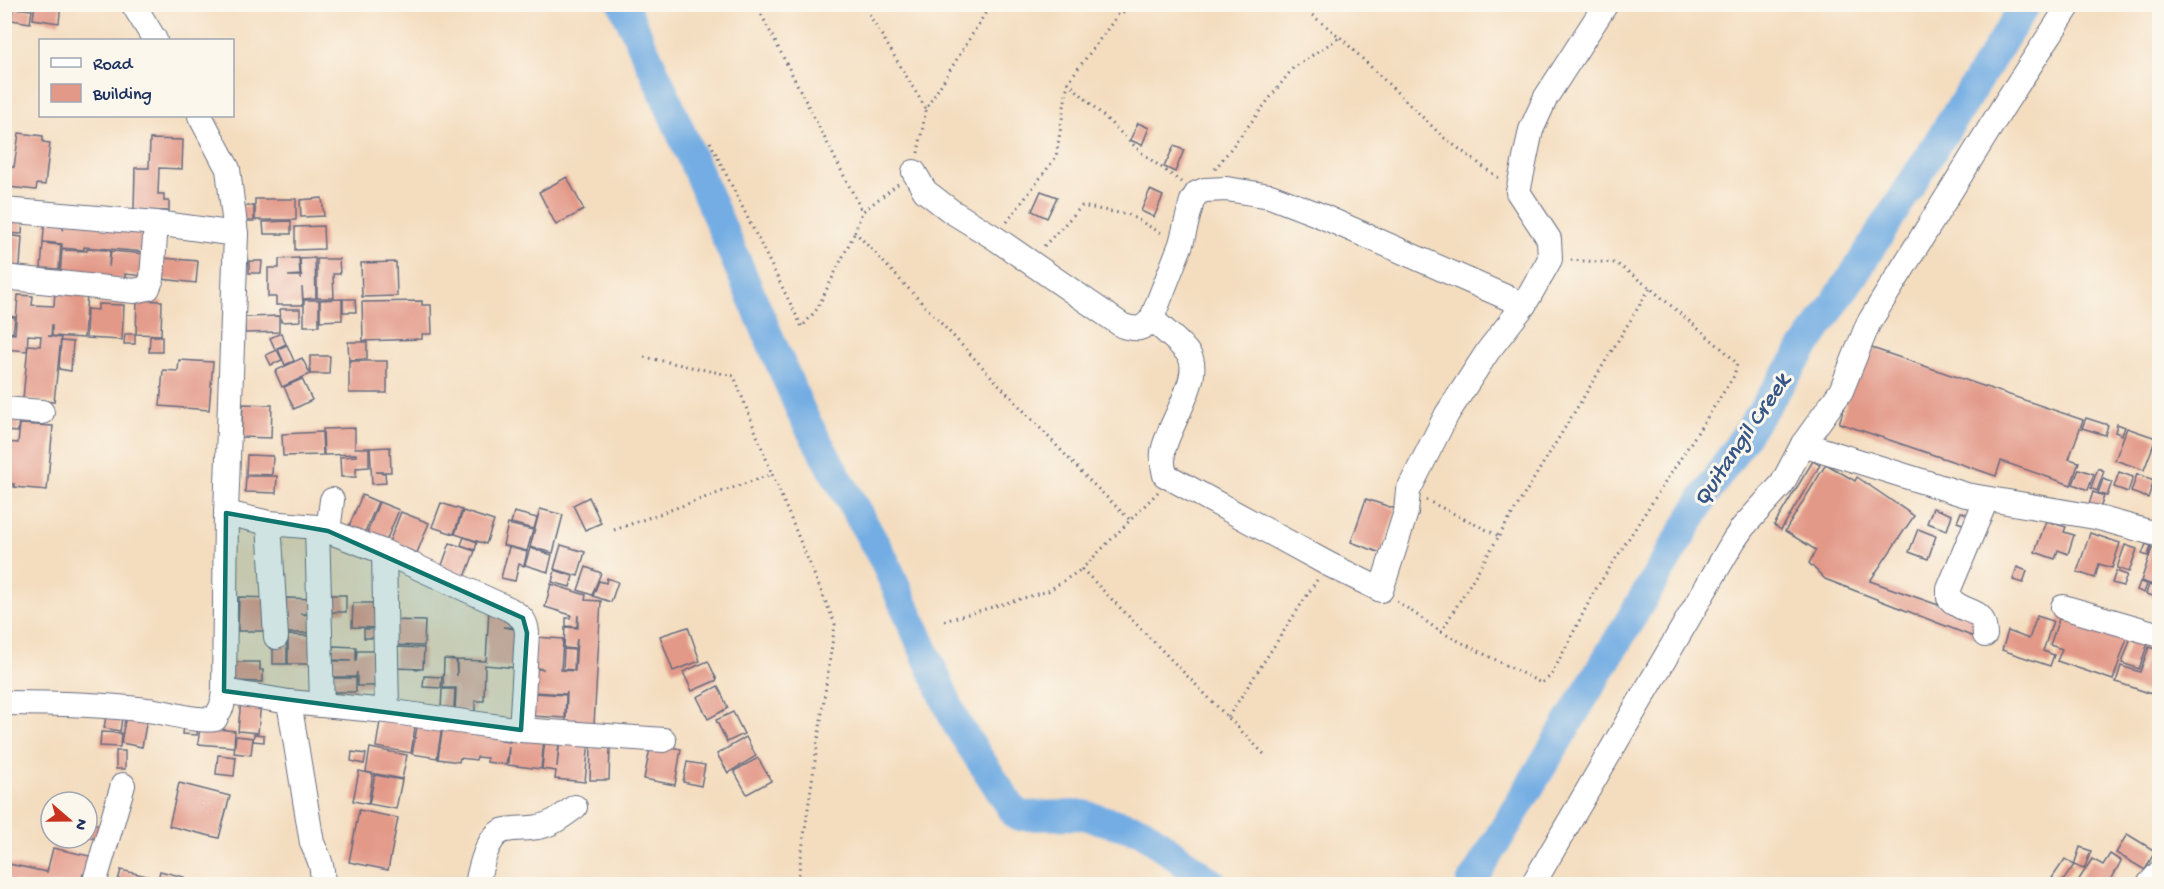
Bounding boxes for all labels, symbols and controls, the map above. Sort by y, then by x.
legend [39,39,234,117]
text: Road [93,55,134,76]
text: Building [92,85,152,106]
water label: Quitangil Creek [1688,367,1799,513]
north arrow [39,790,99,850]
text: N [69,816,91,833]

